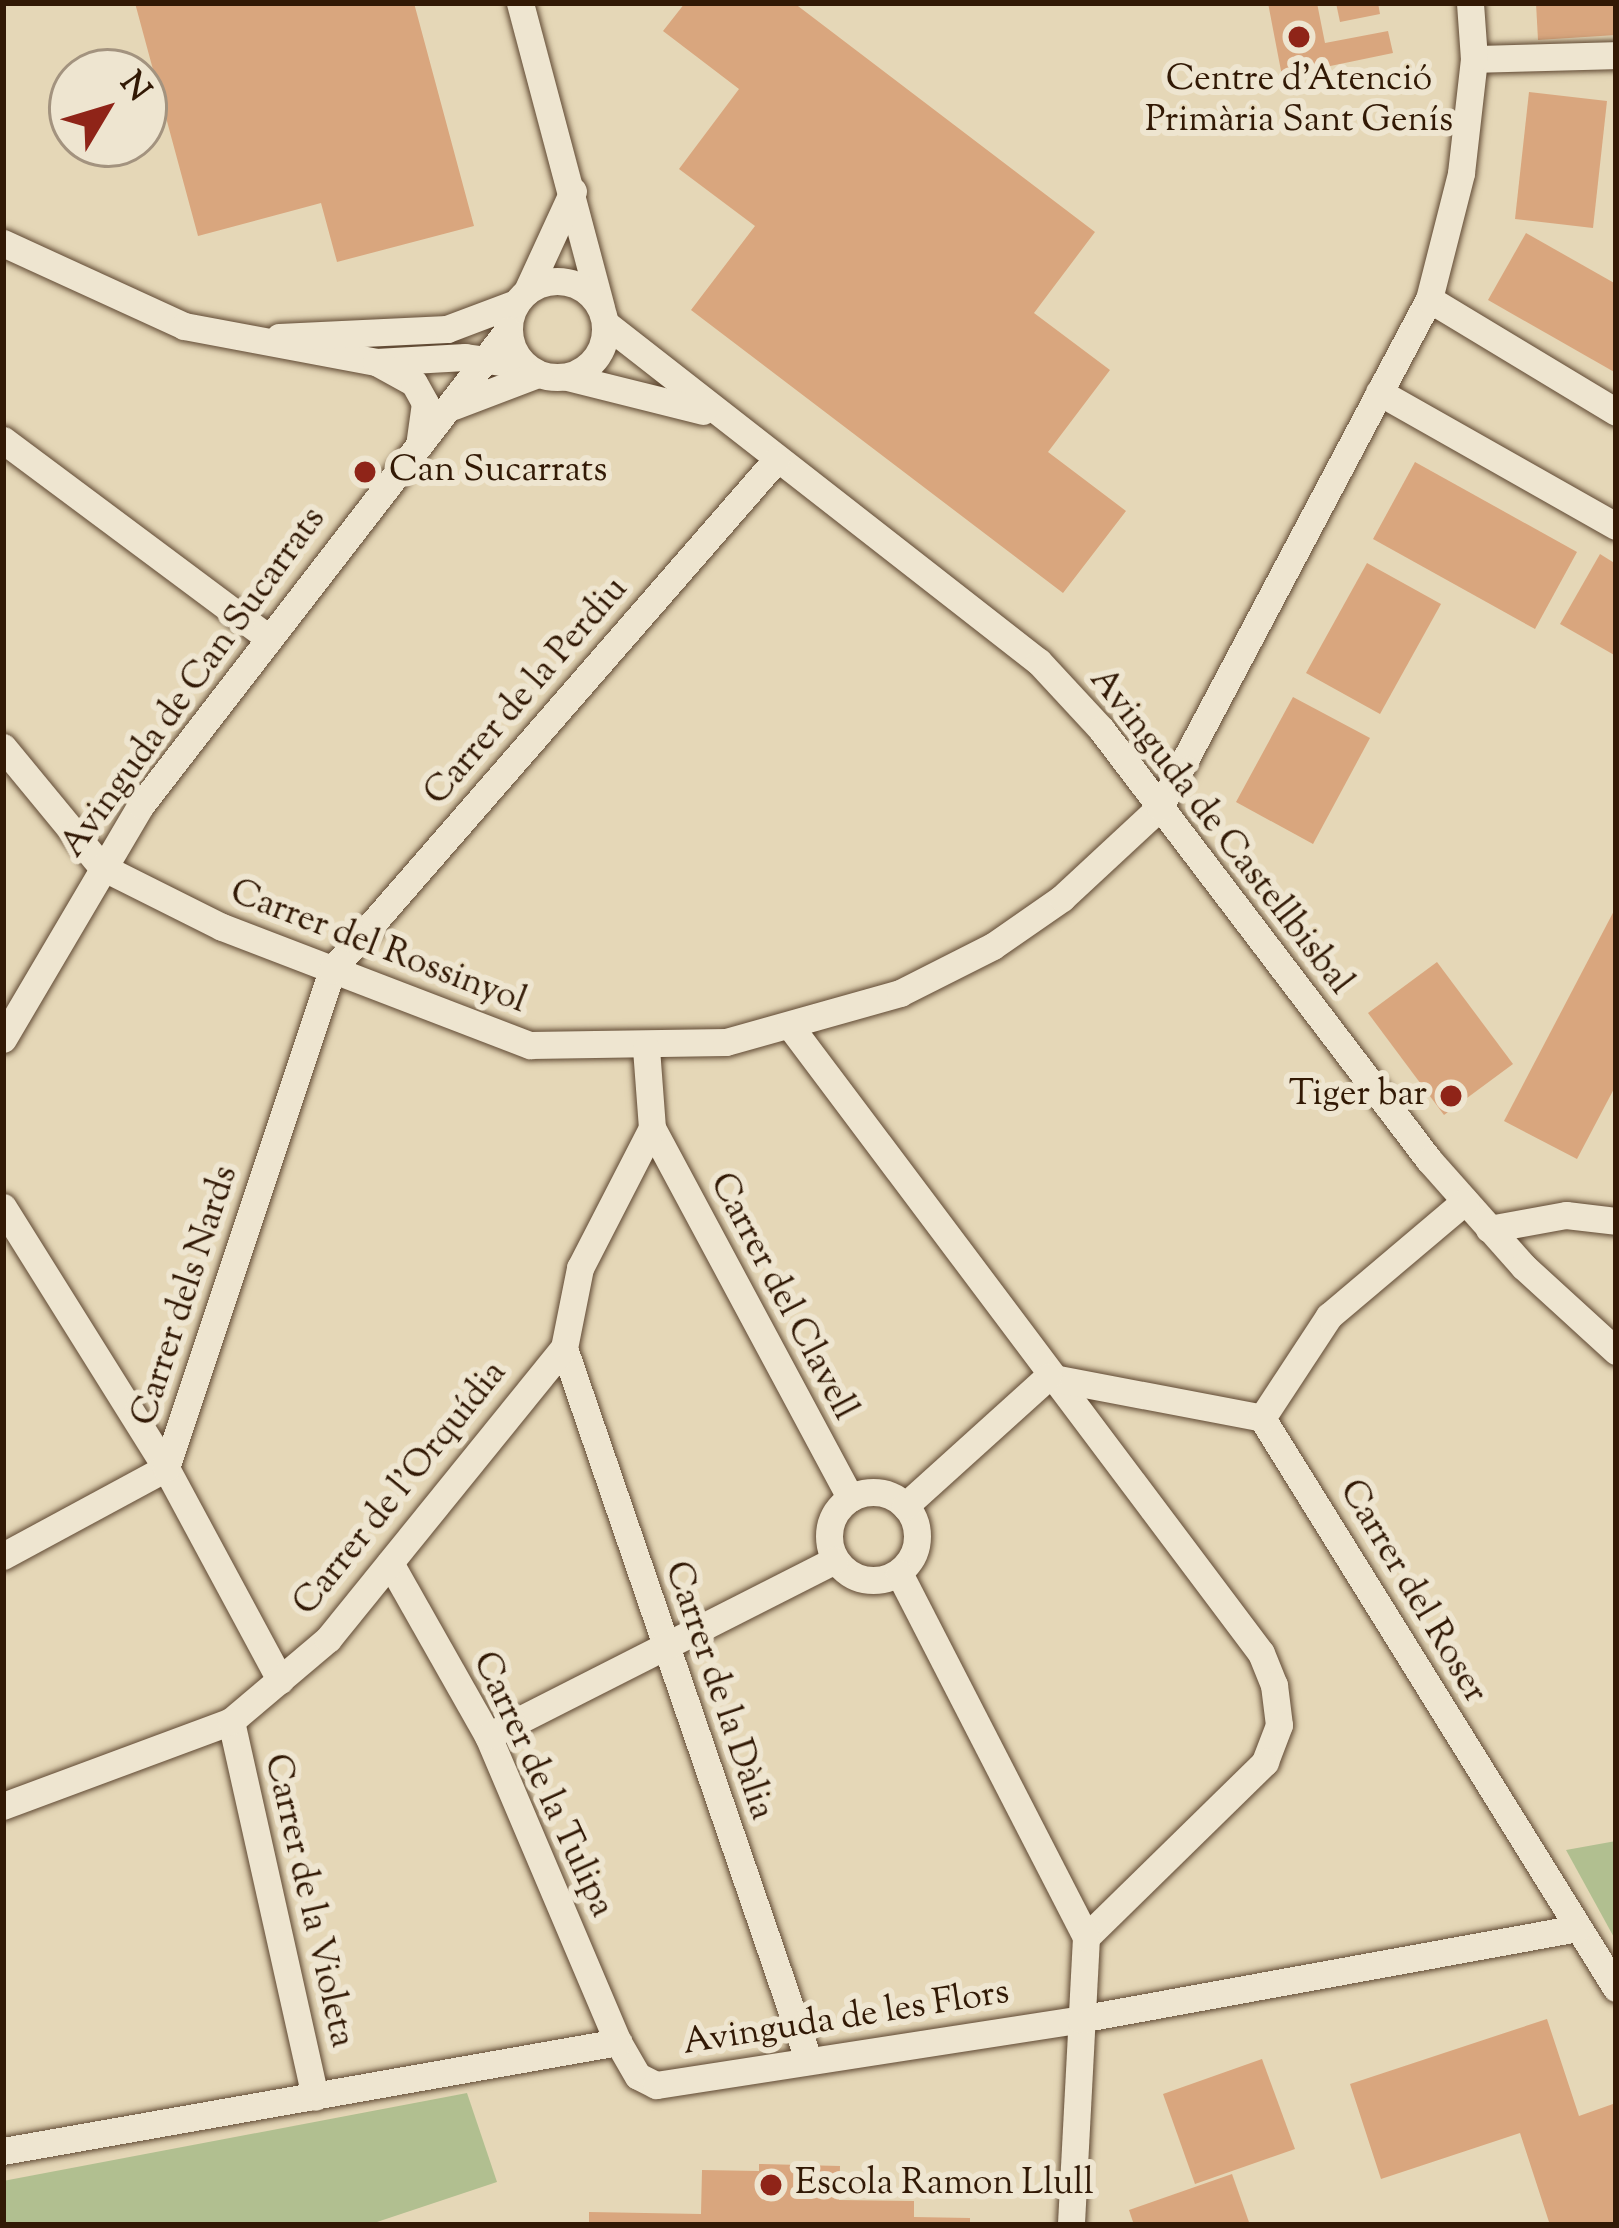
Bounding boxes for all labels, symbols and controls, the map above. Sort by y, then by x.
marker: Centre d'Atenció Primària Sant Genís [1283,21,1315,53]
north arrow [48,48,168,168]
place label: Centre d'Atenció Primària Sant Genís [1145,58,1453,143]
text: N [107,63,161,113]
place label: Can Sucarrats [389,450,607,494]
marker: Can Sucarrats [352,459,378,485]
street label: Avinguda de Can Sucarrats [52,499,336,867]
street label: Carrer de la Perdiu [416,569,638,815]
street label: Avinguda de Castellbisbal [1079,660,1361,1004]
street label: Carrer del Rossinyol [224,872,532,1024]
place label: Tiger bar [1289,1074,1427,1118]
marker: Tiger bar [1438,1083,1464,1109]
street label: Carrer dels Nards [124,1161,248,1431]
street label: Carrer del Clavell [699,1166,865,1428]
street label: Carrer de l'Orquídia [285,1353,517,1625]
street label: Carrer del Roser [1328,1473,1496,1711]
street label: Carrer de la Dàlia [654,1556,782,1826]
street label: Carrer de la Tulipa [462,1645,622,1925]
street label: Carrer de la Violeta [253,1750,363,2052]
street label: Avinguda de les Flors [680,1972,1012,2066]
place label: Escola Ramon Llull [795,2163,1094,2207]
marker: Escola Ramon Llull [758,2172,784,2198]

